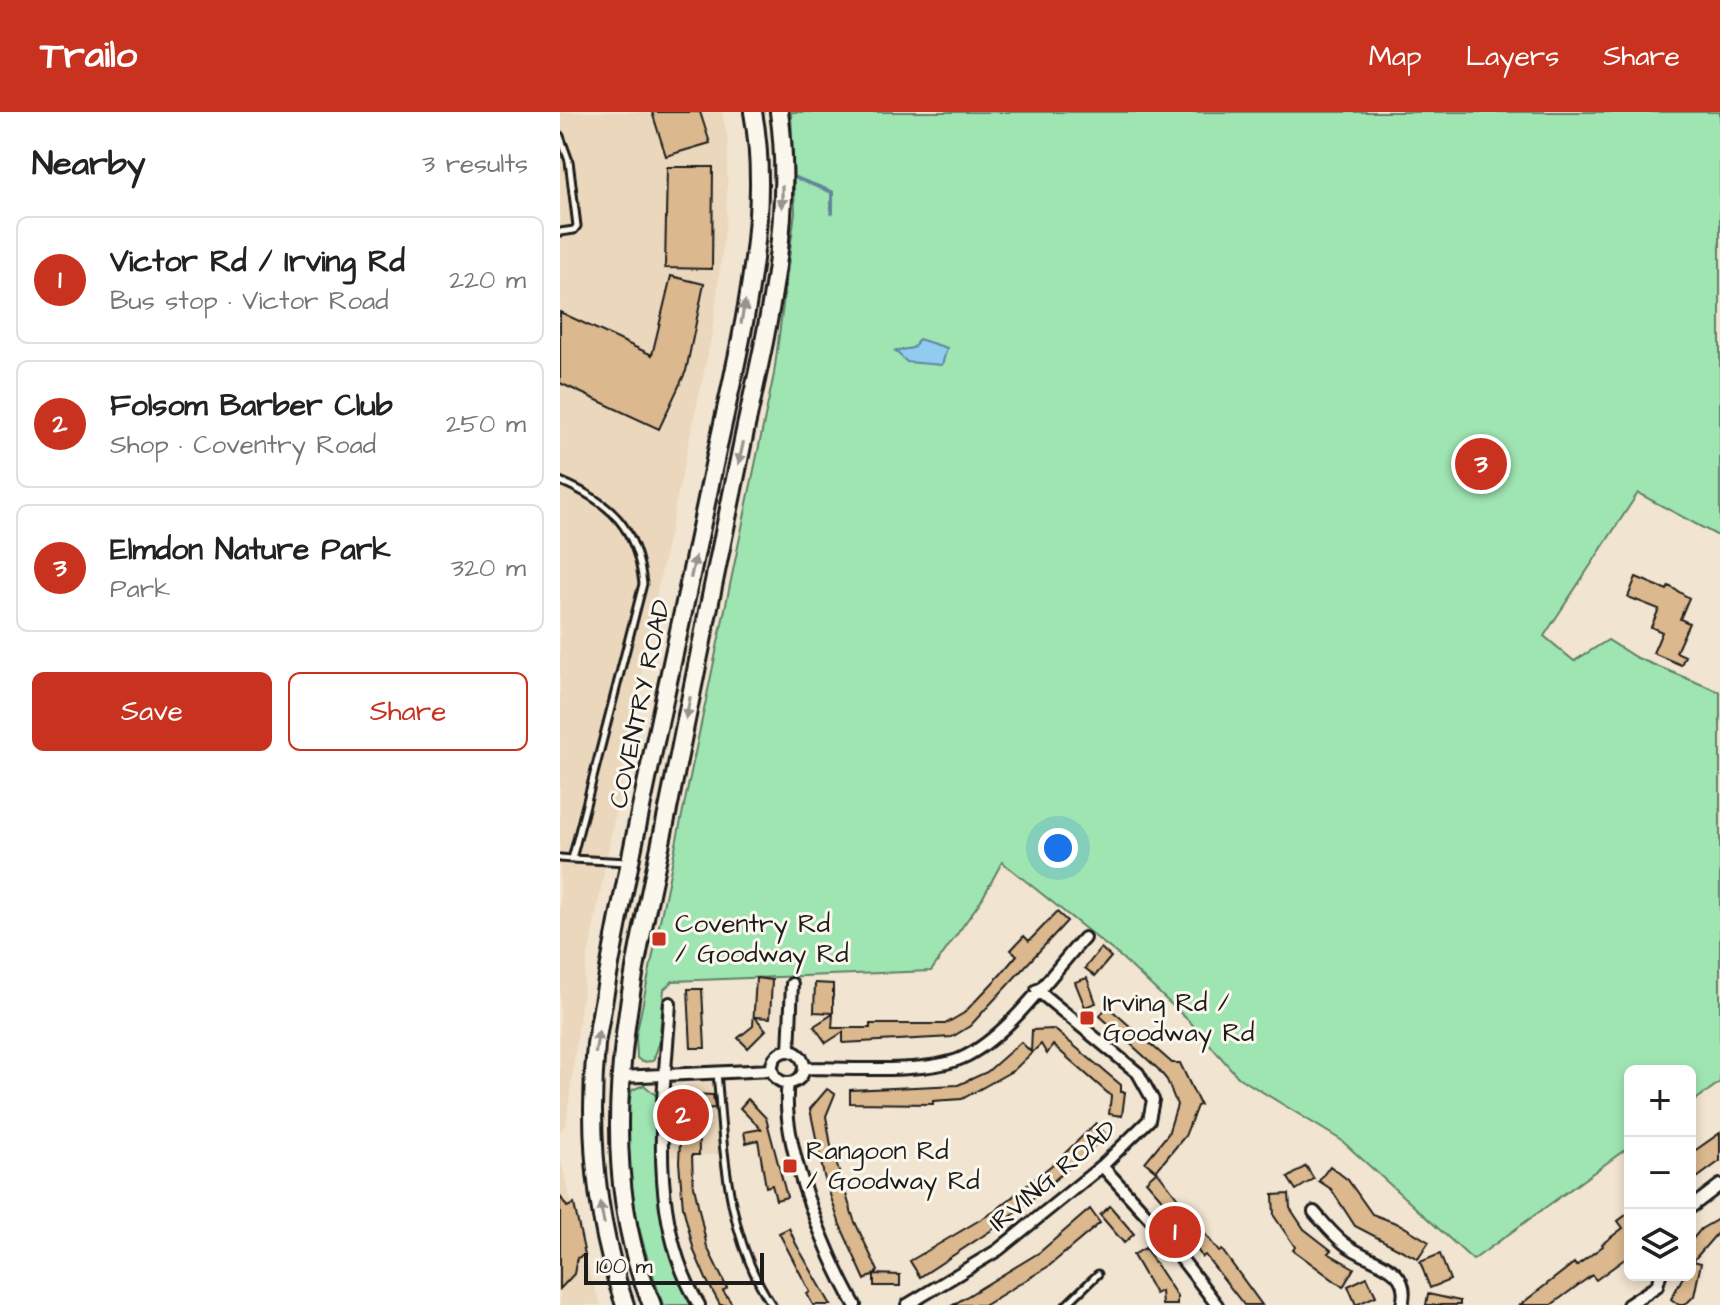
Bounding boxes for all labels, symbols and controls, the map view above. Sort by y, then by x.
text: Trailo [40,30,137,82]
text: Map [1369,37,1422,76]
text: Layers [1466,37,1559,76]
text: Share [1603,37,1680,76]
text: Nearby [32,140,146,188]
text: 3 results [422,146,528,182]
one-way arrow [776,185,788,210]
text: Victor Rd / Irving Rd [110,241,405,283]
text: 1 [58,262,62,298]
text: 220 m [449,262,526,298]
text: Bus stop · Victor Road [110,283,389,319]
one-way arrow [737,300,750,325]
text: Folsom Barber Club [110,385,392,427]
text: 2 [53,406,67,442]
text: 250 m [446,406,526,442]
text: Shop · Coventry Road [110,427,376,463]
pin: 3 [1455,434,1507,494]
one-way arrow [734,441,747,466]
text: Elmdon Nature Park [110,529,391,571]
text: 3 [53,550,67,586]
text: 320 m [451,550,526,586]
one-way arrow [687,555,700,580]
text: Park [110,571,170,607]
street label: COVENTRY ROAD [600,596,680,812]
button: Save [32,672,272,751]
button: Share [288,672,528,751]
one-way arrow [682,695,694,720]
your location [1038,828,1078,868]
place label: Coventry Rd / Goodway Rd [675,906,849,974]
marker: Coventry Rd / Goodway Rd [650,930,668,948]
place label: Irving Rd / Goodway Rd [1103,985,1254,1053]
marker: Irving Rd / Goodway Rd [1078,1009,1096,1027]
one-way arrow [591,1029,604,1054]
map controls [1624,1065,1696,1281]
button: + [1624,1065,1696,1137]
pin: 2 [657,1085,709,1145]
street label: IRVING ROAD [981,1112,1125,1240]
place label: Rangoon Rd / Goodway Rd [806,1133,980,1201]
button: − [1624,1137,1696,1209]
marker: Rangoon Rd / Goodway Rd [781,1157,799,1175]
one-way arrow [595,1200,608,1225]
pin: 1 [1149,1202,1201,1262]
button: layers [1624,1209,1696,1281]
scale bar [584,1249,764,1285]
text: 100 m [596,1251,653,1282]

